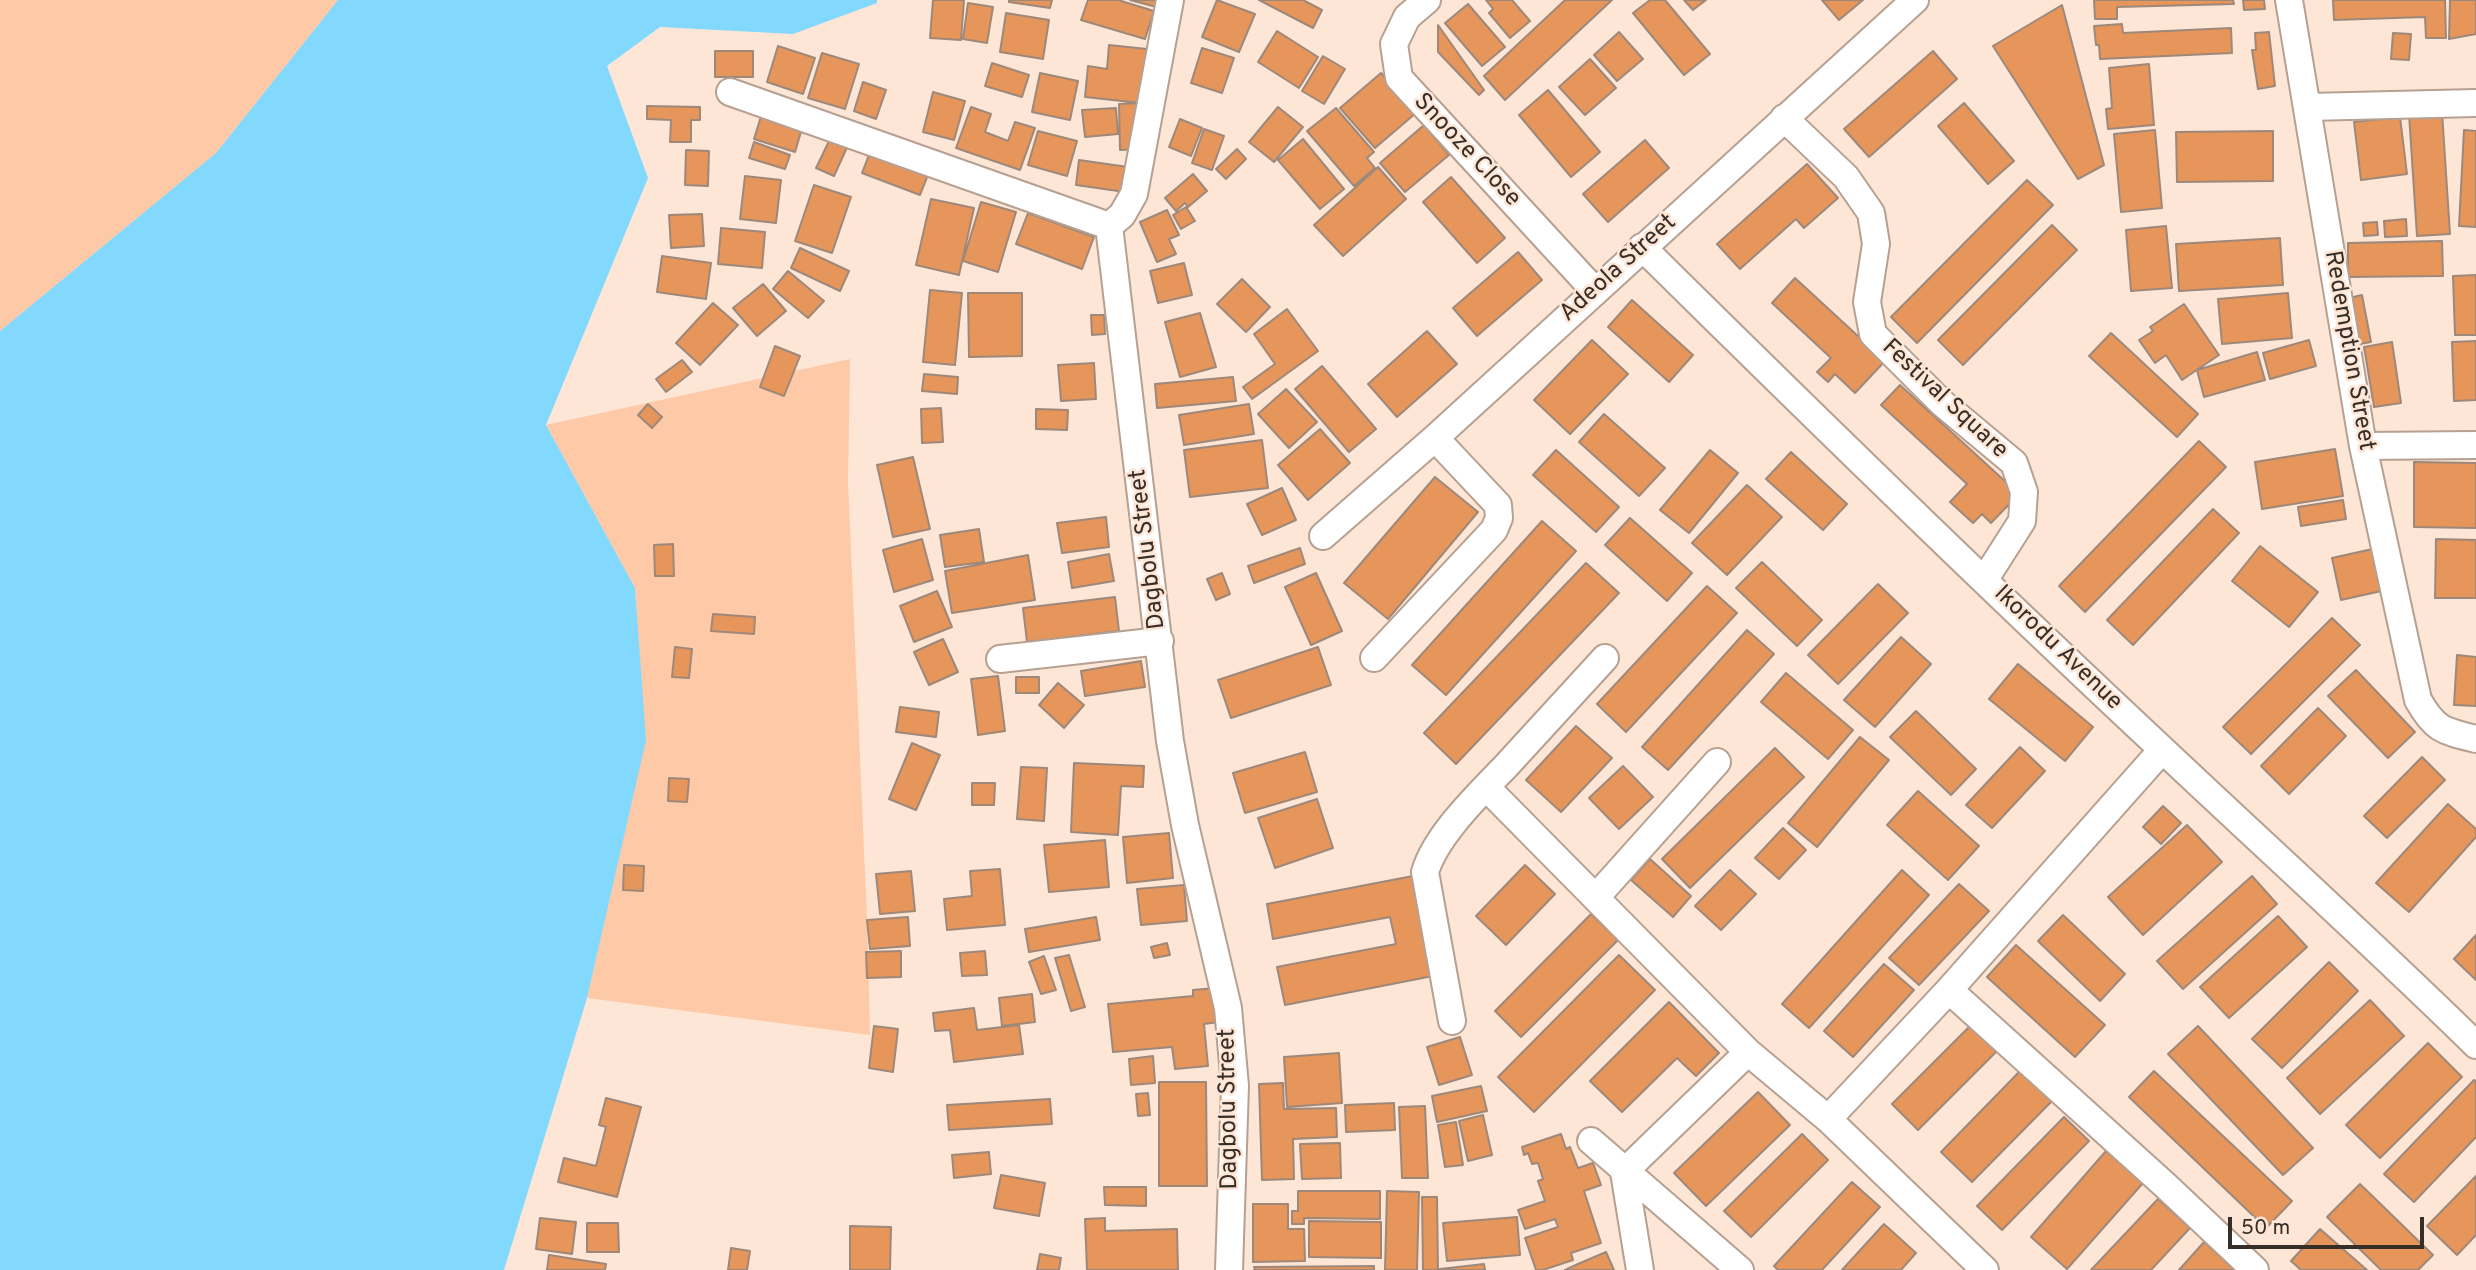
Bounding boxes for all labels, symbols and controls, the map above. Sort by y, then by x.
street label: Snooze Close [1406,88,1526,214]
street label: Adeola Street [1555,209,1683,329]
street label: Redemption Street [2316,249,2380,453]
street label: Festival Square [1875,334,2013,466]
street label: Dagbolu Street [1125,467,1173,631]
street label: Ikorodu Avenue [1987,580,2127,718]
street label: Dagbolu Street [1214,1028,1246,1190]
scale bar [2231,1204,2427,1248]
text: 50 m [2241,1215,2290,1242]

